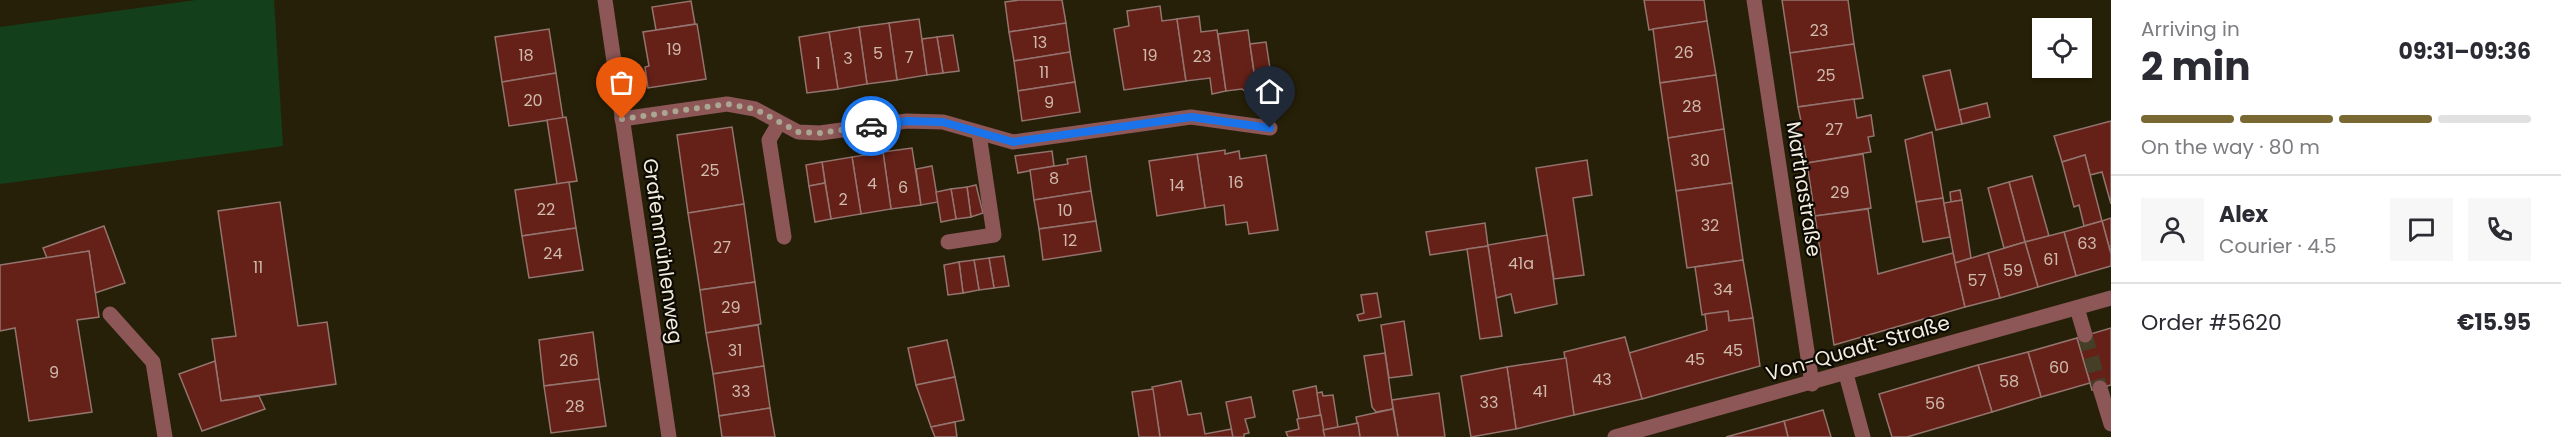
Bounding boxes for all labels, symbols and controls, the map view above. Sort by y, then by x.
text: Arriving in [2141,15,2240,43]
map controls [2032,18,2092,78]
button: locate [2032,18,2092,78]
house number: 23 [1810,19,1828,42]
house number: 13 [1033,31,1047,54]
text: 09:31–09:36 [2399,36,2531,67]
house number: 19 [666,38,682,61]
text: 2 min [2141,39,2251,94]
house number: 26 [1674,41,1694,64]
house number: 5 [873,42,883,65]
house number: 18 [518,44,534,67]
house number: 19 [1142,44,1158,67]
house number: 23 [1193,45,1211,68]
house number: 7 [905,46,914,69]
house number: 3 [843,47,853,70]
house number: 1 [815,52,821,75]
pin [596,57,647,119]
house number: 11 [1039,61,1049,84]
house number: 25 [1816,64,1836,87]
icon: bag [605,66,638,99]
pin [1244,66,1295,128]
icon: home [1253,75,1286,108]
house number: 20 [523,89,543,112]
house number: 9 [1044,91,1054,114]
house number: 28 [1682,95,1702,118]
courier [841,96,901,156]
icon: car [855,110,888,143]
house number: 27 [1825,118,1843,141]
street label: Marthastraße [1779,119,1829,259]
text: On the way · 80 m [2141,133,2320,161]
house number: 30 [1690,149,1710,172]
street label: Grafenmühlenweg [636,156,690,346]
house number: 25 [700,159,720,182]
house number: 8 [1049,167,1059,190]
house number: 16 [1228,171,1244,194]
house number: 4 [867,172,877,195]
house number: 14 [1169,174,1185,197]
house number: 6 [898,176,908,199]
house number: 29 [1830,181,1850,204]
house number: 2 [838,188,848,211]
house number: 22 [537,198,555,221]
button: person [2141,198,2204,261]
button: chat [2390,198,2453,261]
button: phone [2468,198,2531,261]
house number: 10 [1057,199,1073,222]
text: Alex [2219,199,2268,230]
house number: 32 [1701,214,1719,237]
house number: 12 [1063,229,1077,252]
house number: 63 [2077,232,2097,255]
text: Courier · 4.5 [2219,232,2337,260]
house number: 27 [713,236,731,259]
house number: 24 [543,242,563,265]
house number: 61 [2043,248,2059,271]
house number: 41a [1508,252,1534,275]
house number: 11 [253,256,263,279]
house number: 59 [2003,259,2023,282]
house number: 57 [1968,269,1987,292]
house number: 34 [1713,278,1733,301]
house number: 29 [721,296,741,319]
text: Order #5620 [2141,307,2282,338]
text: €15.95 [2457,307,2531,338]
street label: Von-Quadt-Straße [1763,308,1953,388]
house number: 31 [728,339,742,362]
house number: 45 [1723,339,1743,362]
house number: 45 [1685,348,1705,371]
house number: 26 [559,349,579,372]
house number: 60 [2049,356,2069,379]
house number: 9 [49,361,59,384]
house number: 43 [1592,368,1612,391]
house number: 58 [1999,370,2019,393]
house number: 33 [732,380,750,403]
house number: 41 [1532,380,1548,403]
house number: 33 [1480,391,1498,414]
house number: 56 [1925,392,1945,415]
house number: 28 [565,395,585,418]

